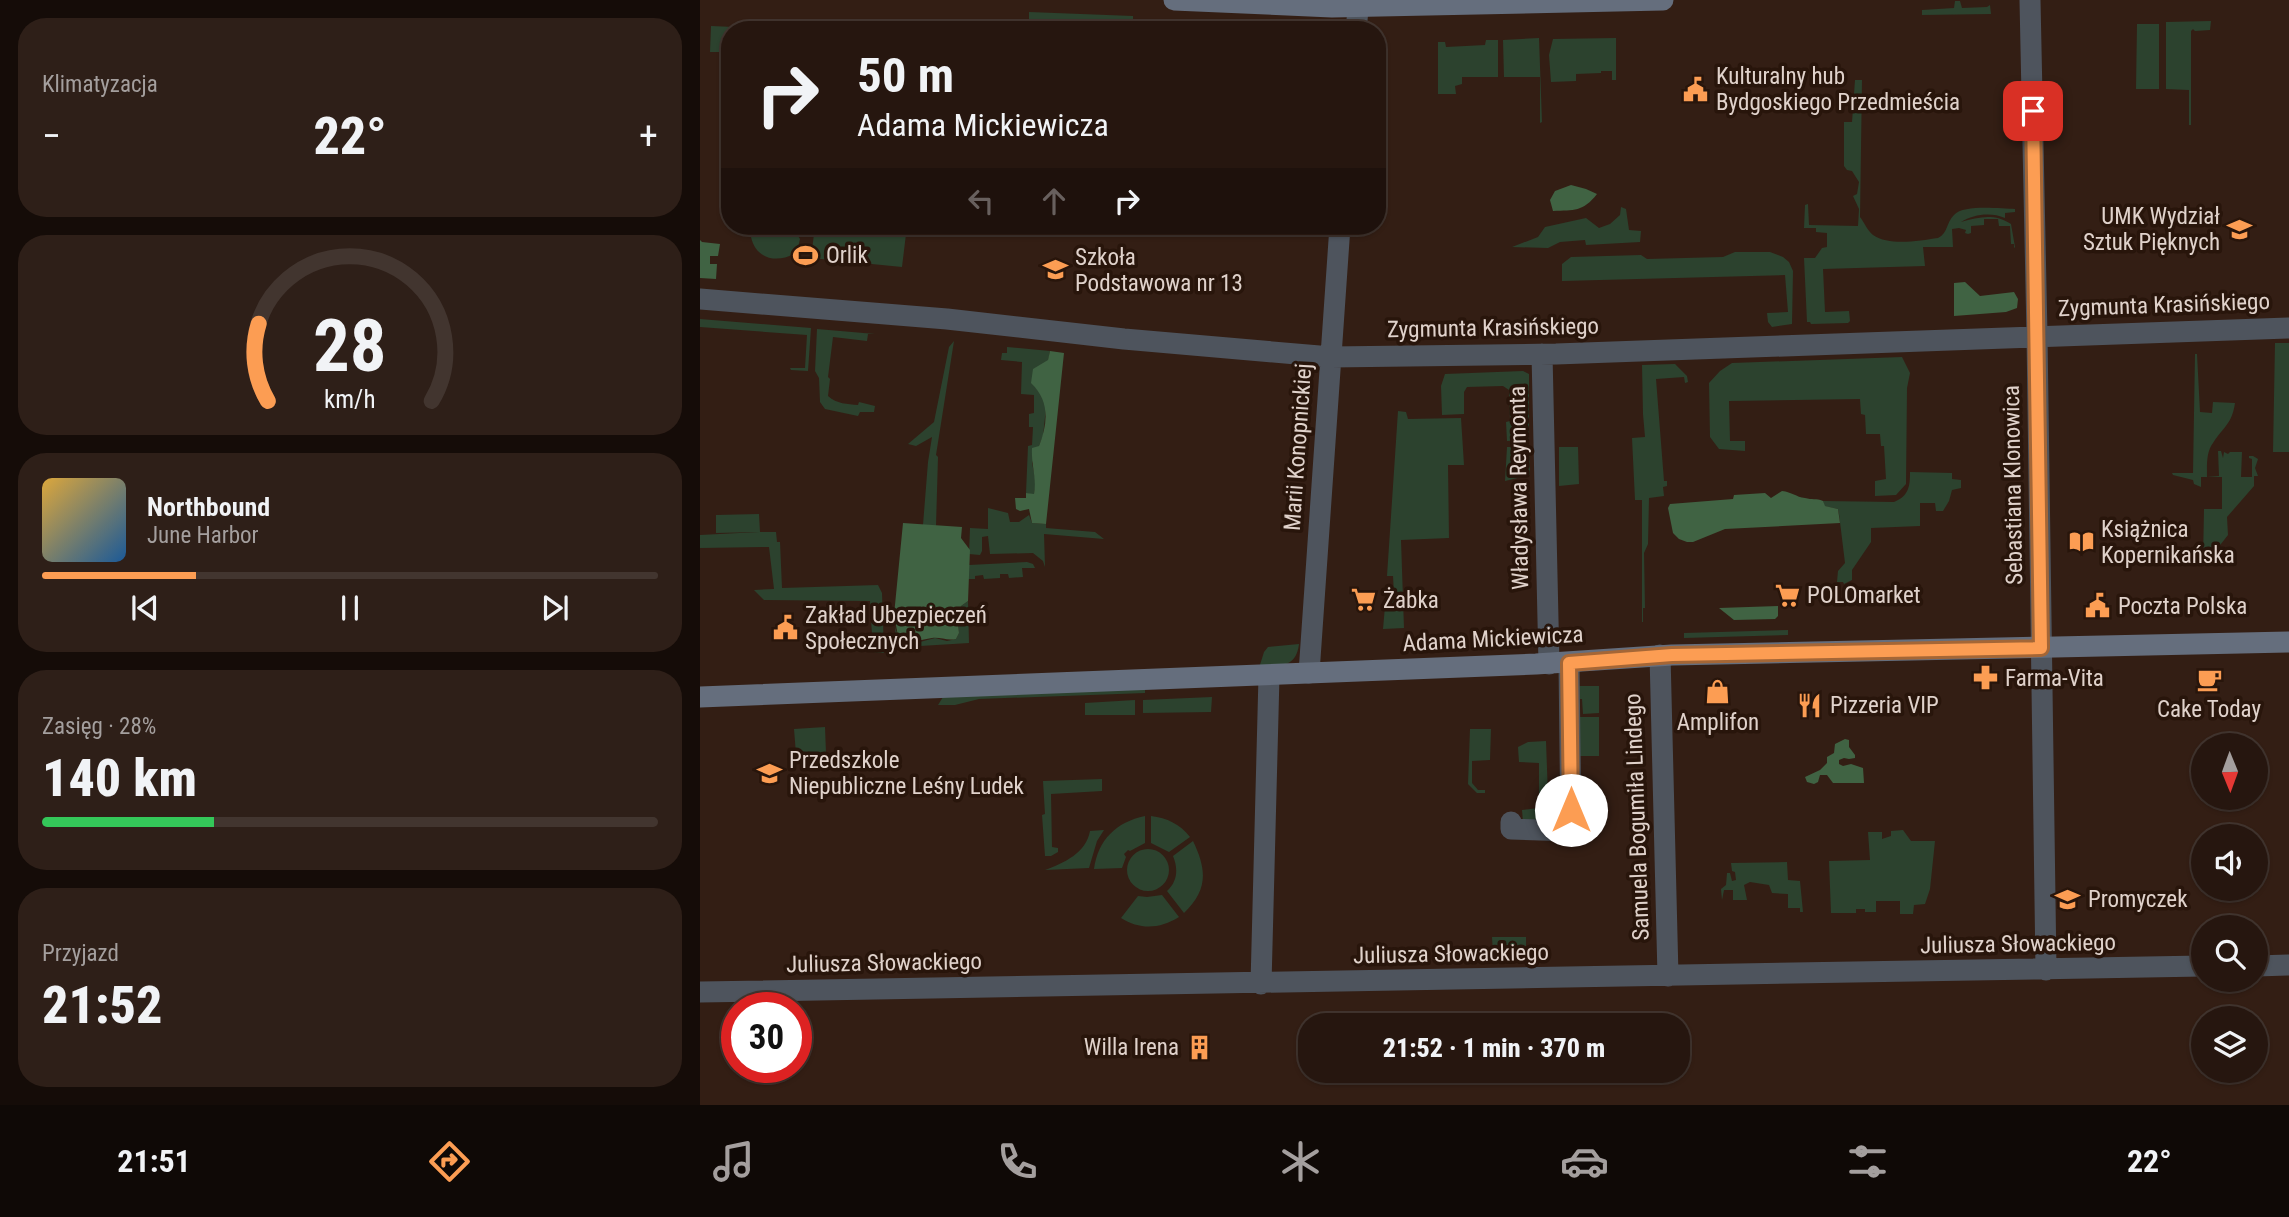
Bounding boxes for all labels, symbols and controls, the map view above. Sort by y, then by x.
text: 50 m [857,47,954,104]
icon: right [742,49,833,140]
place label: Kulturalny hub Bydgoskiego Przedmieścia [1716,63,1960,116]
text: Klimatyzacja [42,71,158,98]
public building icon: Kulturalny hub Bydgoskiego Przedmieścia [1682,75,1710,103]
pin [2003,81,2063,141]
icon: arrive [2014,92,2052,130]
text: 22° [313,106,387,167]
text: Adama Mickiewicza [857,106,1109,144]
text: − [42,114,61,158]
text: + [639,114,658,158]
icon: left [962,182,1000,220]
icon: ahead [1035,182,1073,220]
icon: right [1108,182,1146,220]
place label: UMK Wydział Sztuk Pięknych [2083,203,2220,256]
school or university icon: UMK Wydział Sztuk Pięknych [2226,215,2254,243]
sports icon: Orlik [792,241,820,269]
place label: Orlik [826,242,868,269]
place label: Szkoła Podstawowa nr 13 [1075,244,1243,297]
school or university icon: Szkoła Podstawowa nr 13 [1041,256,1069,284]
street label: Zygmunta Krasińskiego [2058,288,2270,322]
text: 28 [313,304,387,390]
street label: Zygmunta Krasińskiego [1387,313,1599,343]
street label: Marii Konopnickiej [1279,362,1317,532]
text: km/h [324,385,376,414]
street label: Sebastiana Klonowica [1998,385,2028,585]
street label: Władysława Reymonta [1504,386,1534,590]
text: Northbound [147,492,270,522]
place label: Książnica Kopernikańska [2101,516,2235,569]
text: June Harbor [147,522,259,549]
library icon: Książnica Kopernikańska [2067,528,2095,556]
supermarket icon: POLOmarket [1773,581,1801,609]
place label: POLOmarket [1807,582,1921,609]
supermarket icon: Żabka [1349,586,1377,614]
place label: Żabka [1383,587,1439,614]
icon: previous [126,589,164,627]
icon: pause [331,589,369,627]
icon: next [536,589,574,627]
public building icon: Poczta Polska [2084,592,2112,620]
place label: Poczta Polska [2118,593,2247,620]
place label: Zakład Ubezpieczeń Społecznych [805,602,987,655]
public building icon: Zakład Ubezpieczeń Społecznych [771,614,799,642]
street label: Adama Mickiewicza [1402,621,1584,657]
pharmacy icon: Farma-Vita [1971,664,1999,692]
place label: Farma-Vita [2005,665,2104,692]
cafe icon: Cake Today [2195,665,2223,693]
shop icon: Amplifon [1704,678,1732,706]
restaurant icon: Pizzeria VIP [1796,691,1824,719]
place label: Pizzeria VIP [1830,692,1939,719]
street label: Samuela Bogumiła Lindego [1619,693,1655,941]
place label: Cake Today [2157,696,2261,723]
place label: Amplifon [1677,709,1759,736]
text: Zasięg · 28% [42,713,156,740]
north arrow [2191,733,2268,810]
map controls [2191,733,2268,1083]
place label: Przedszkole Niepubliczne Leśny Ludek [789,747,1025,800]
text: 140 km [42,748,197,809]
school or university icon: Przedszkole Niepubliczne Leśny Ludek [755,759,783,787]
position arrow [1534,773,1608,847]
button: sound [2191,824,2268,901]
school or university icon: Promyczek [2054,885,2082,913]
place label: Promyczek [2088,886,2188,913]
button: search [2191,915,2268,992]
street label: Juliusza Słowackiego [1920,929,2116,959]
street label: Juliusza Słowackiego [1353,939,1549,969]
text: Przyjazd [42,940,119,967]
street label: Juliusza Słowackiego [786,948,982,978]
text: 21:52 [42,975,162,1036]
speed limit sign: 30 [721,992,812,1083]
button: layers [2191,1006,2268,1083]
building icon: Willa Irena [1185,1033,1213,1061]
text: 21:52 · 1 min · 370 m [1383,1033,1605,1063]
place label: Willa Irena [1084,1034,1179,1061]
icon: directions [425,1137,474,1186]
icon: music [709,1137,758,1186]
icon: phone [993,1137,1042,1186]
icon: climate [1276,1137,1325,1186]
icon: car [1560,1137,1609,1186]
icon: filters [1843,1137,1892,1186]
text: 21:51 [117,1142,191,1180]
text: 22° [2127,1142,2172,1180]

